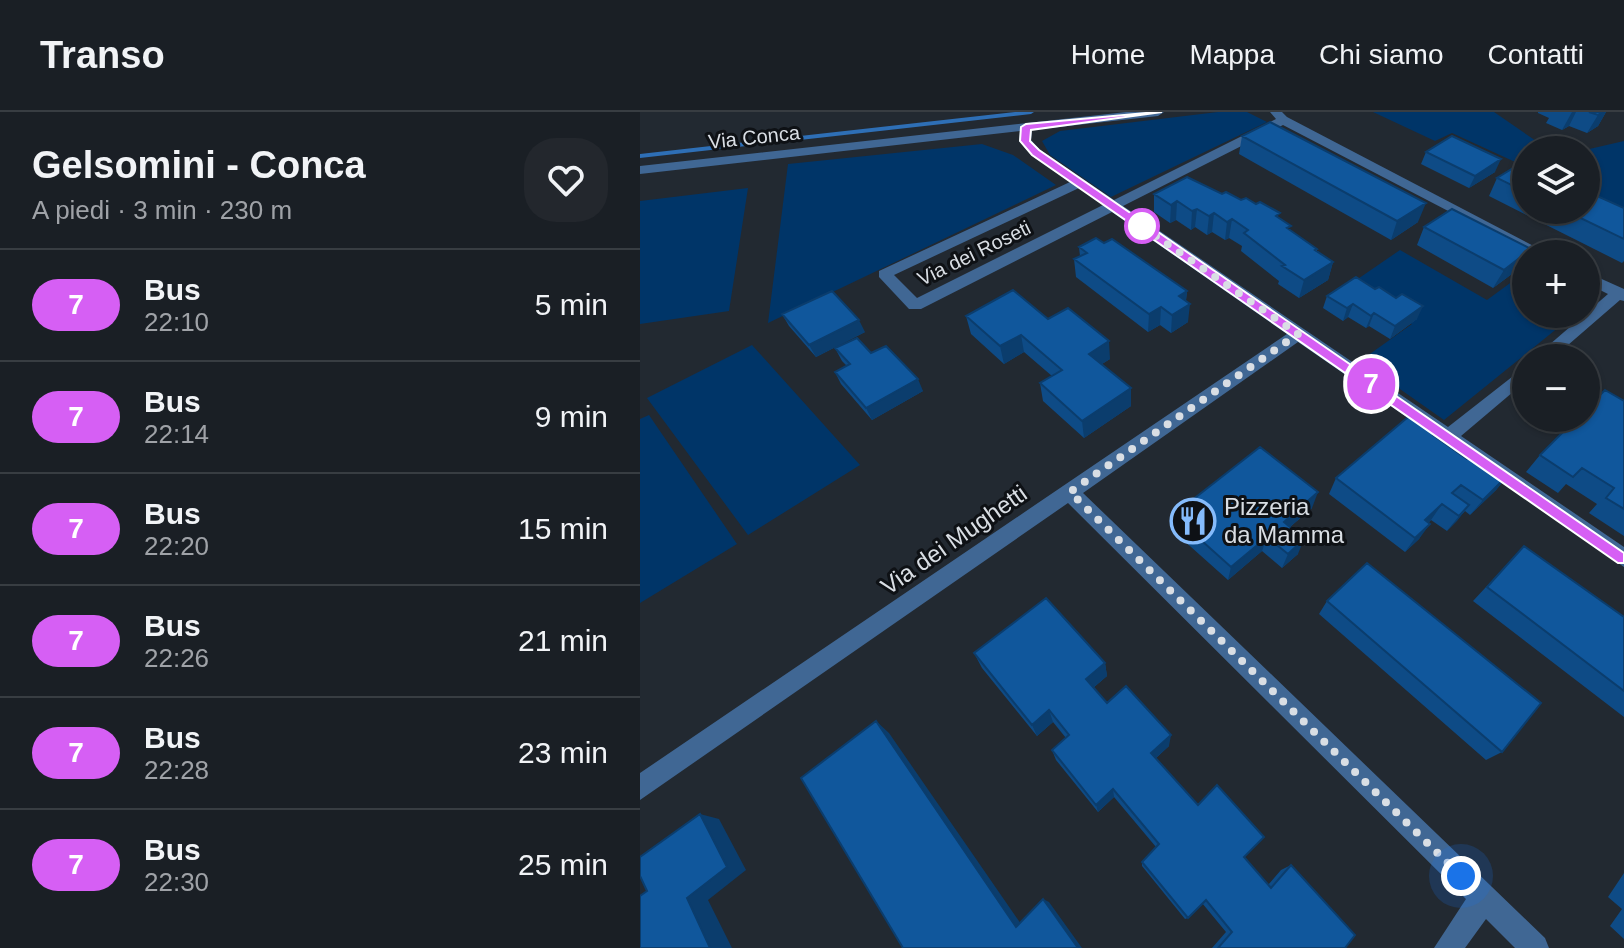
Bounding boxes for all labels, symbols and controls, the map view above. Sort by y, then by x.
text: Transo [40,34,165,76]
text: Home [1071,39,1145,70]
text: Mappa [1189,39,1275,70]
text: Chi siamo [1319,39,1444,70]
text: Contatti [1488,39,1584,70]
street label: Via Conca [707,121,802,153]
map controls [1512,136,1600,432]
button: layers [1512,136,1600,224]
button: heart [524,138,608,222]
text: Gelsomini - Conca [32,144,366,186]
text: A piedi · 3 min · 230 m [32,195,292,225]
unlabelled marker [1125,209,1159,243]
street label: Via dei Roseti [914,216,1034,290]
button: + [1512,240,1600,328]
text: Bus [144,273,201,306]
text: 5 min [535,288,608,321]
text: 7 [68,289,84,320]
text: 22:10 [144,307,209,337]
button: − [1512,344,1600,432]
line badge: 7 [1345,358,1397,410]
text: 7 [1363,368,1379,399]
text: Bus [144,385,201,418]
text: 9 min [535,400,608,433]
text: 7 [68,401,84,432]
text: 22:14 [144,419,209,449]
street label: Via dei Mughetti [876,479,1032,600]
place label: Pizzeria da Mamma [1224,493,1345,548]
text: Bus [144,497,201,530]
restaurant icon: Pizzeria da Mamma [1169,497,1217,545]
text: 15 min [518,512,608,545]
text: 7 [68,513,84,544]
text: 22:20 [144,531,209,561]
text: Bus [144,609,201,642]
text: 21 min [518,624,608,657]
text: 7 [68,625,84,656]
text: 22:26 [144,643,209,673]
text: Bus [144,721,201,754]
text: 23 min [518,736,608,769]
text: 7 [68,737,84,768]
text: 22:28 [144,755,209,785]
text: Bus [144,833,201,866]
text: 25 min [518,848,608,881]
text: 7 [68,849,84,880]
your location [1441,856,1481,896]
text: 22:30 [144,867,209,897]

